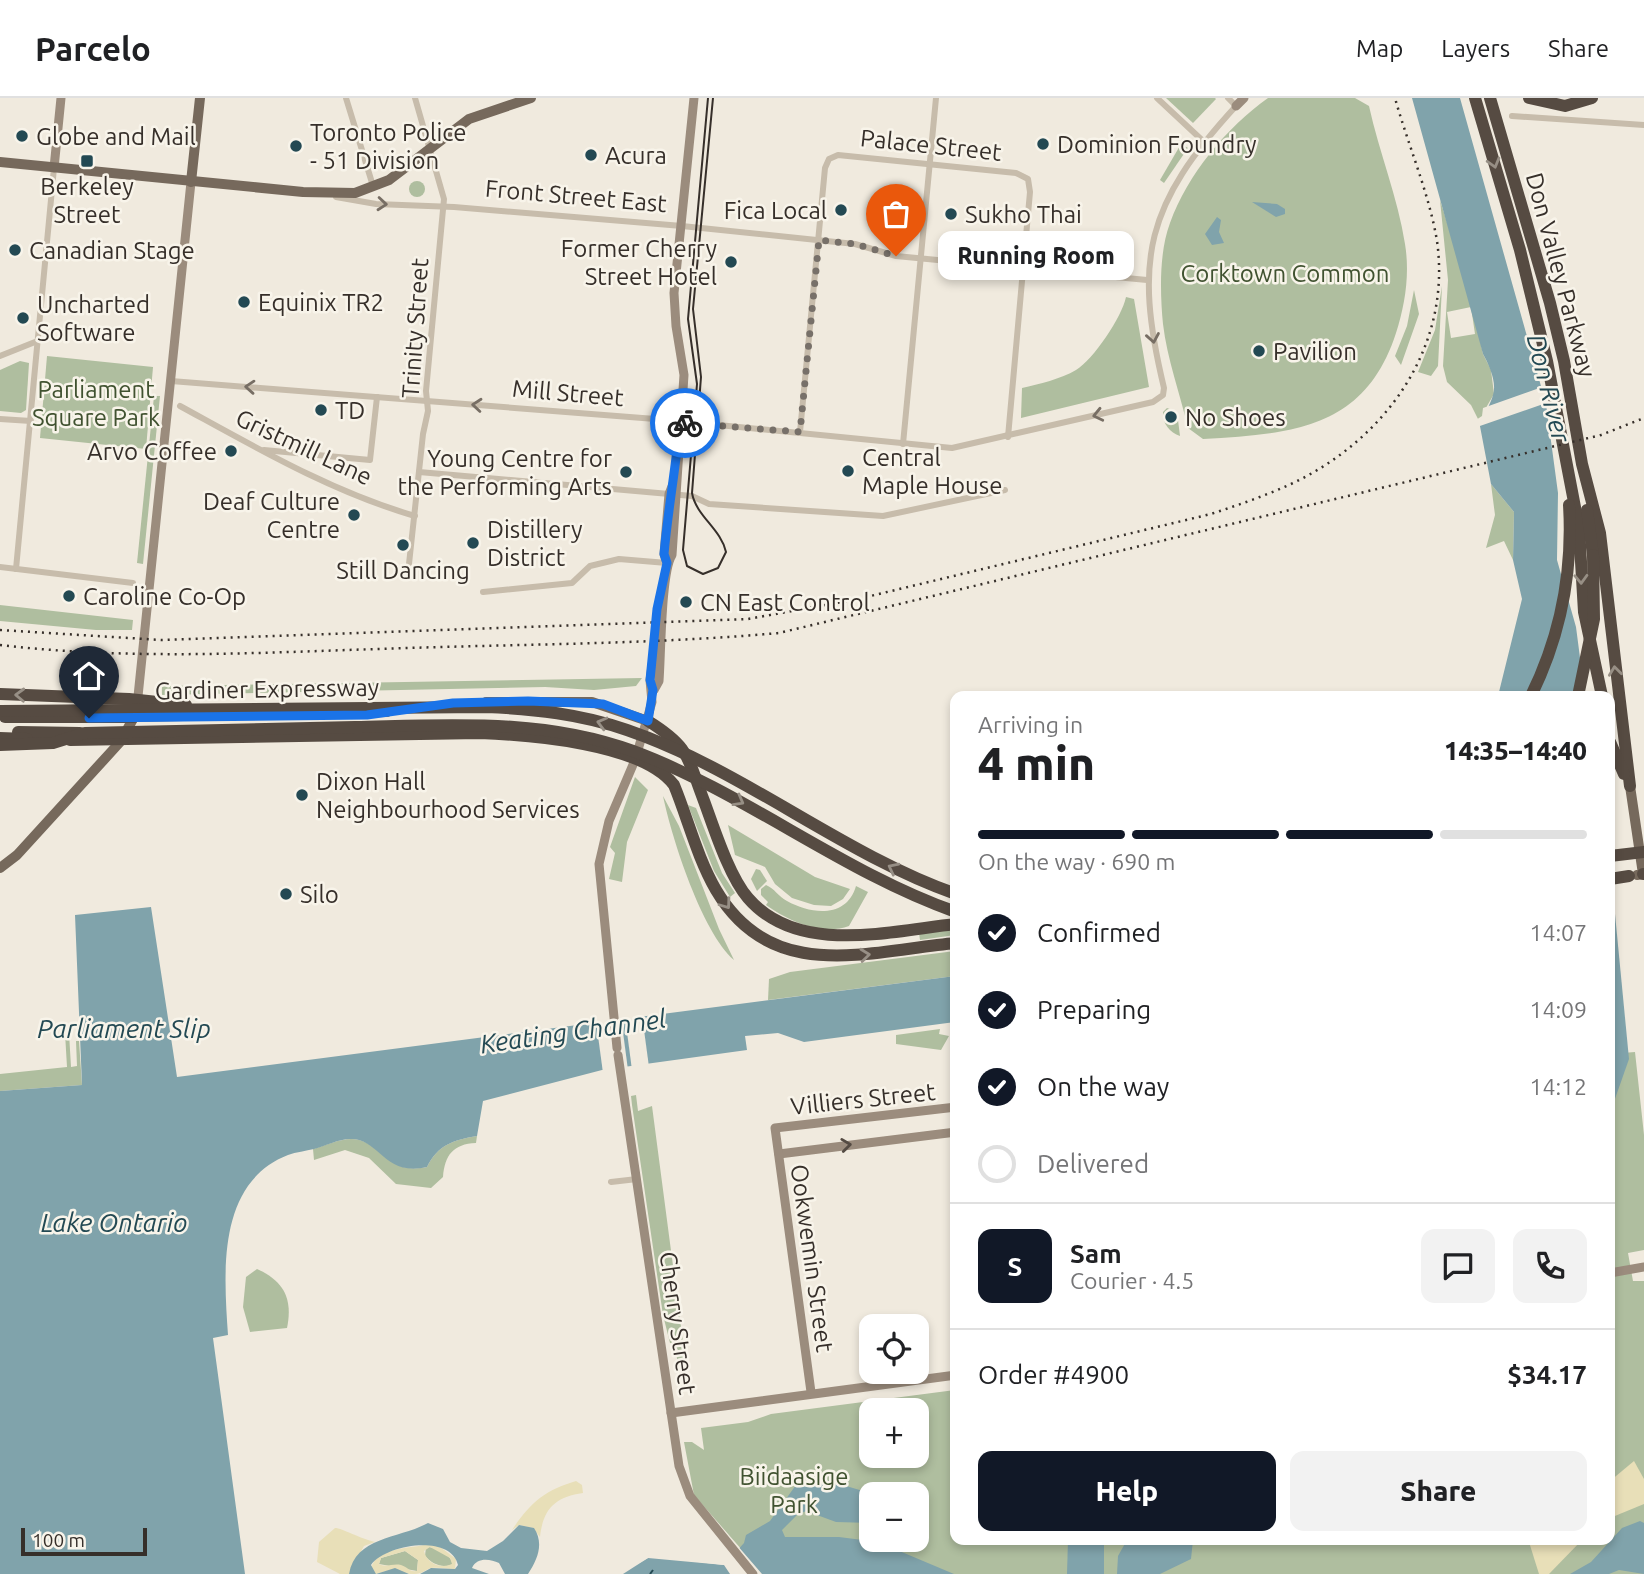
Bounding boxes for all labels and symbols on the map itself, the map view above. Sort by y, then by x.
place label: Toronto Police - 51 Division [310,119,467,174]
place label: Globe and Mail [36,123,196,150]
street label: Palace Street [859,124,1004,166]
marker: Globe and Mail [14,128,30,144]
place label: Dominion Foundry [1057,131,1257,158]
marker: Dominion Foundry [1035,136,1051,152]
marker: Toronto Police - 51 Division [288,138,304,154]
place label: Acura [605,142,667,169]
marker: Acura [583,147,599,163]
marker: Berkeley Street [79,153,95,169]
one-way arrow [1486,157,1501,169]
street label: Don Valley Parkway [1521,170,1601,381]
place label: Berkeley Street [40,173,134,228]
street label: Front Street East [484,175,668,217]
pin [866,184,926,256]
one-way arrow [377,196,388,211]
place label: Fica Local [724,197,827,224]
place label: Sukho Thai [965,201,1082,228]
marker: Fica Local [833,202,849,218]
marker: Sukho Thai [943,206,959,222]
callout: Running Room [938,232,1134,280]
place label: Former Cherry Street Hotel [561,235,717,290]
place label: Canadian Stage [29,237,195,264]
marker: Canadian Stage [7,242,23,258]
marker: Former Cherry Street Hotel [723,254,739,270]
street label: Trinity Street [397,256,433,399]
park label: Corktown Common [1180,260,1390,287]
place label: Equinix TR2 [258,289,384,316]
place label: Uncharted Software [37,291,150,346]
marker: Equinix TR2 [236,294,252,310]
marker: Uncharted Software [15,310,31,326]
water label: Don River [1522,331,1577,446]
one-way arrow [1145,332,1160,344]
place label: Pavilion [1273,338,1357,365]
marker: Pavilion [1251,343,1267,359]
street label: Mill Street [511,375,625,411]
park label: Parliament Square Park [32,376,160,431]
one-way arrow [244,379,255,394]
courier [650,388,720,458]
place label: TD [335,397,365,424]
one-way arrow [471,398,482,413]
marker: TD [313,402,329,418]
street label: Gristmill Lane [232,404,376,490]
place label: No Shoes [1185,404,1286,431]
one-way arrow [1092,407,1104,421]
marker: No Shoes [1163,409,1179,425]
place label: Arvo Coffee [87,438,217,465]
marker: Arvo Coffee [223,443,239,459]
place label: Central Maple House [862,444,1002,499]
place label: Young Centre for the Performing Arts [398,445,612,500]
marker: Central Maple House [840,463,856,479]
marker: Young Centre for the Performing Arts [618,464,634,480]
place label: Deaf Culture Centre [203,488,340,543]
marker: Deaf Culture Centre [346,507,362,523]
place label: Distillery District [487,516,583,571]
marker: Distillery District [465,535,481,551]
marker: Still Dancing [395,537,411,553]
place label: Still Dancing [336,557,470,584]
one-way arrow [1574,573,1589,584]
place label: Caroline Co-Op [83,583,246,610]
marker: Caroline Co-Op [61,588,77,604]
place label: CN East Control [700,589,870,616]
marker: CN East Control [678,594,694,610]
pin [59,646,119,718]
one-way arrow [1607,666,1622,677]
street label: Gardiner Expressway [155,674,380,704]
one-way arrow [15,687,26,702]
one-way arrow [596,717,608,731]
place label: Dixon Hall Neighbourhood Services [316,768,580,823]
marker: Dixon Hall Neighbourhood Services [294,787,310,803]
one-way arrow [732,793,745,806]
one-way arrow [888,862,900,876]
place label: Silo [300,881,339,908]
marker: Silo [278,886,294,902]
one-way arrow [718,896,731,909]
one-way arrow [859,947,871,962]
water label: Keating Channel [478,1004,668,1058]
water label: Parliament Slip [37,1014,211,1043]
street label: Villiers Street [789,1078,937,1120]
one-way arrow [841,1138,852,1153]
street label: Ookwemin Street [785,1162,839,1354]
water label: Lake Ontario [41,1208,187,1237]
street label: Cherry Street [655,1250,701,1397]
park label: Biidaasige Park [740,1463,848,1518]
scale bar [21,1525,147,1557]

